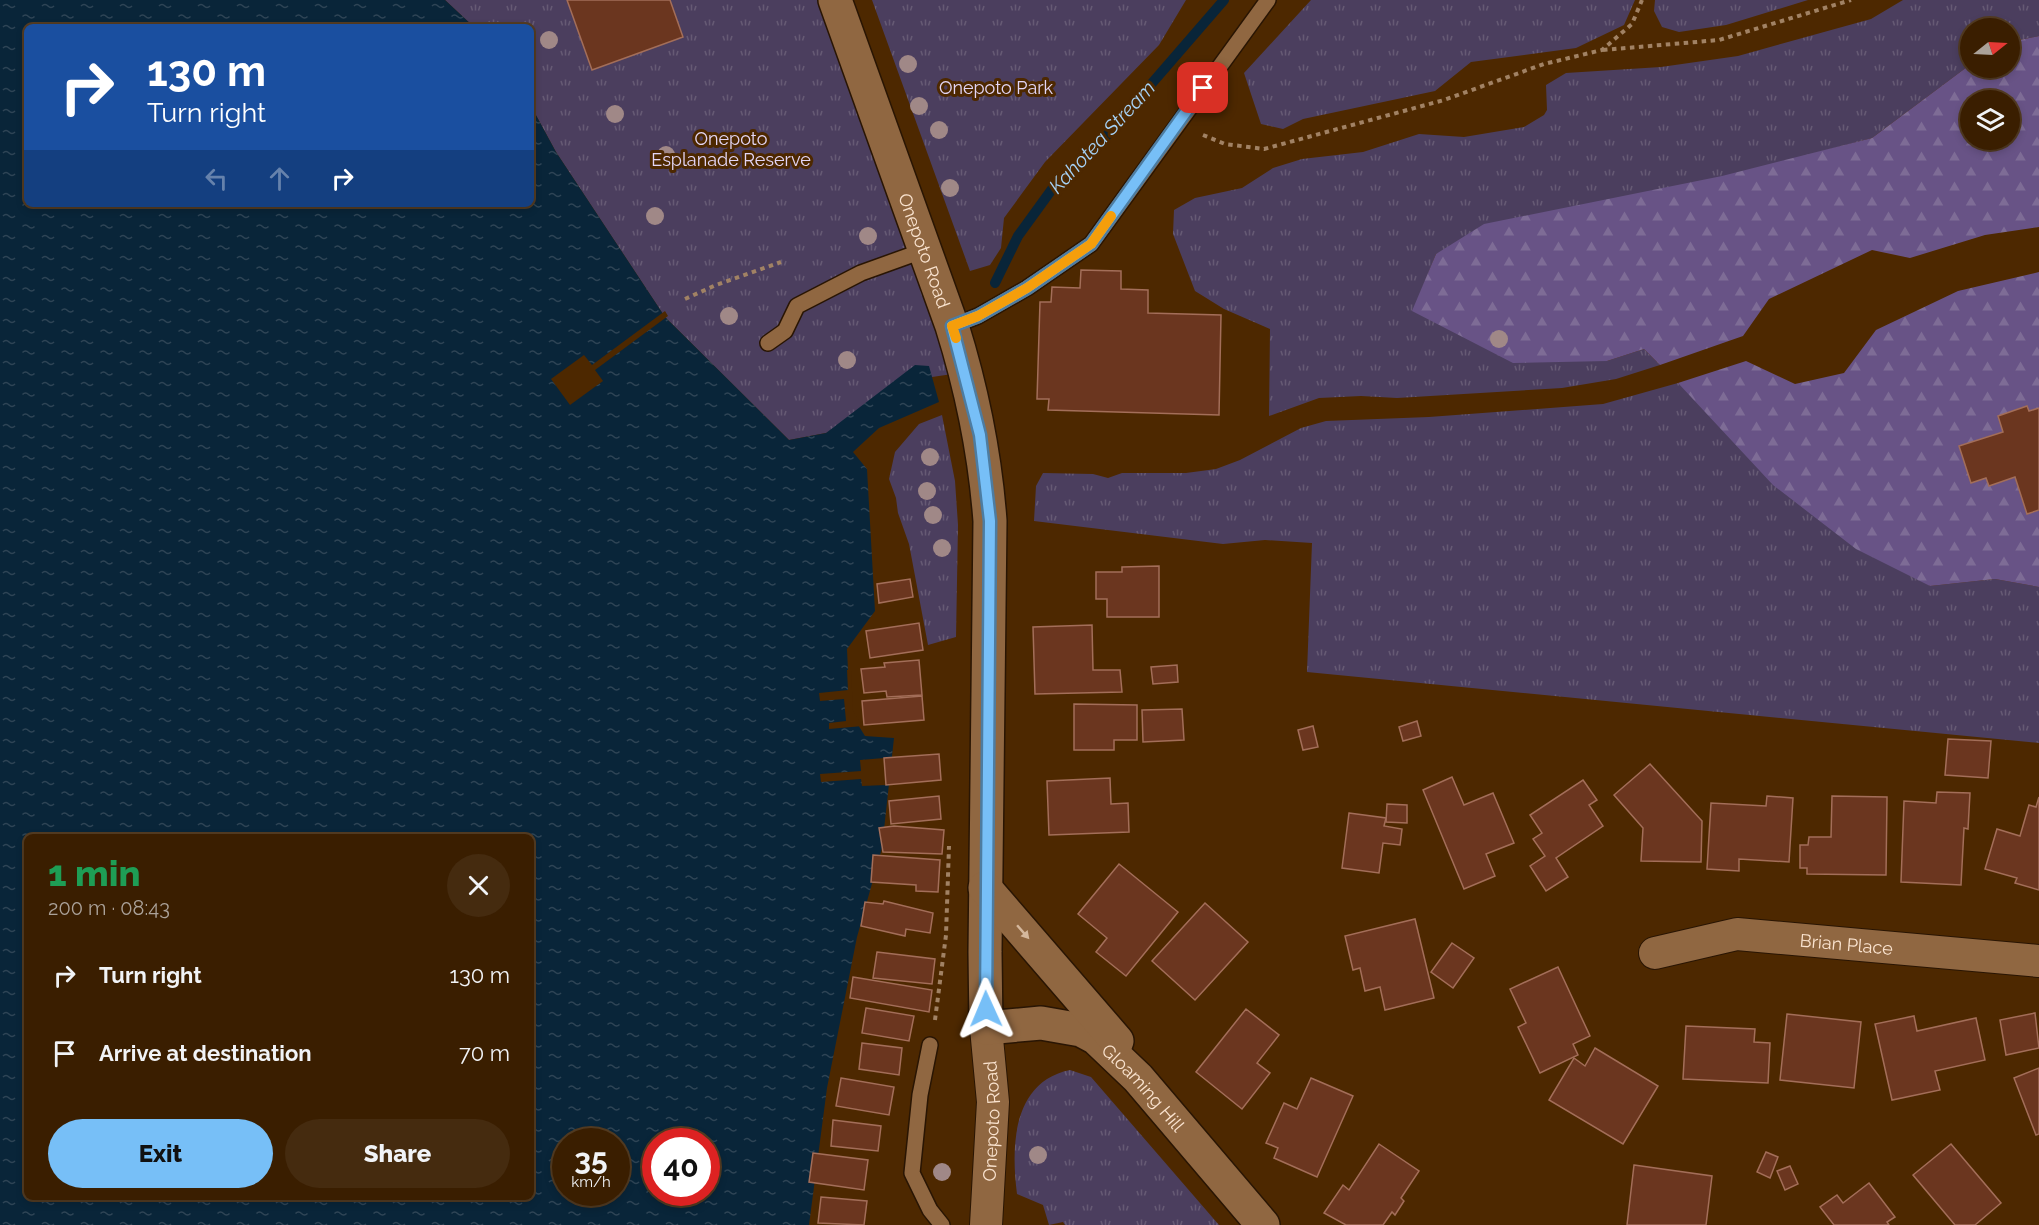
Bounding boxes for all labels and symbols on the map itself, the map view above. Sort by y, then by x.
north arrow [1960,18,2020,78]
pin [1177,62,1228,113]
water label: Kahotea Stream [1044,76,1160,198]
park label: Onepoto Park [939,77,1054,98]
park label: Onepoto Esplanade Reserve [651,128,811,170]
street label: Onepoto Road [895,190,955,311]
one-way arrow [1016,924,1029,939]
street label: Brian Place [1799,929,1894,958]
position arrow [954,977,1018,1041]
street label: Gloaming Hill [1098,1039,1189,1136]
street label: Onepoto Road [978,1060,1004,1182]
speed limit sign: 40 [642,1128,720,1206]

